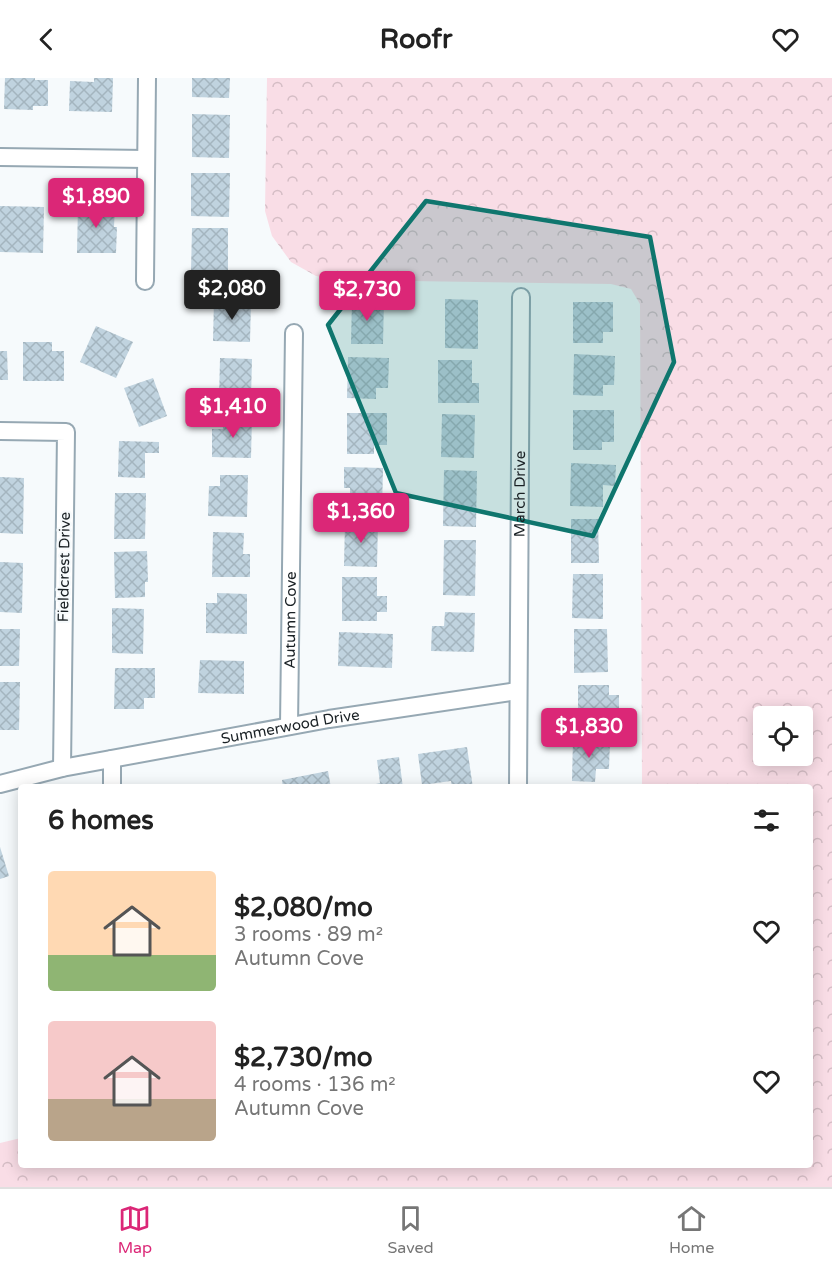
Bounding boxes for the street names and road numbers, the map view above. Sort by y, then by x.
street label: March Drive [511,451,529,537]
street label: Fieldcrest Drive [54,512,74,622]
street label: Autumn Cove [281,571,300,669]
street label: Summerwood Drive [219,706,361,748]

